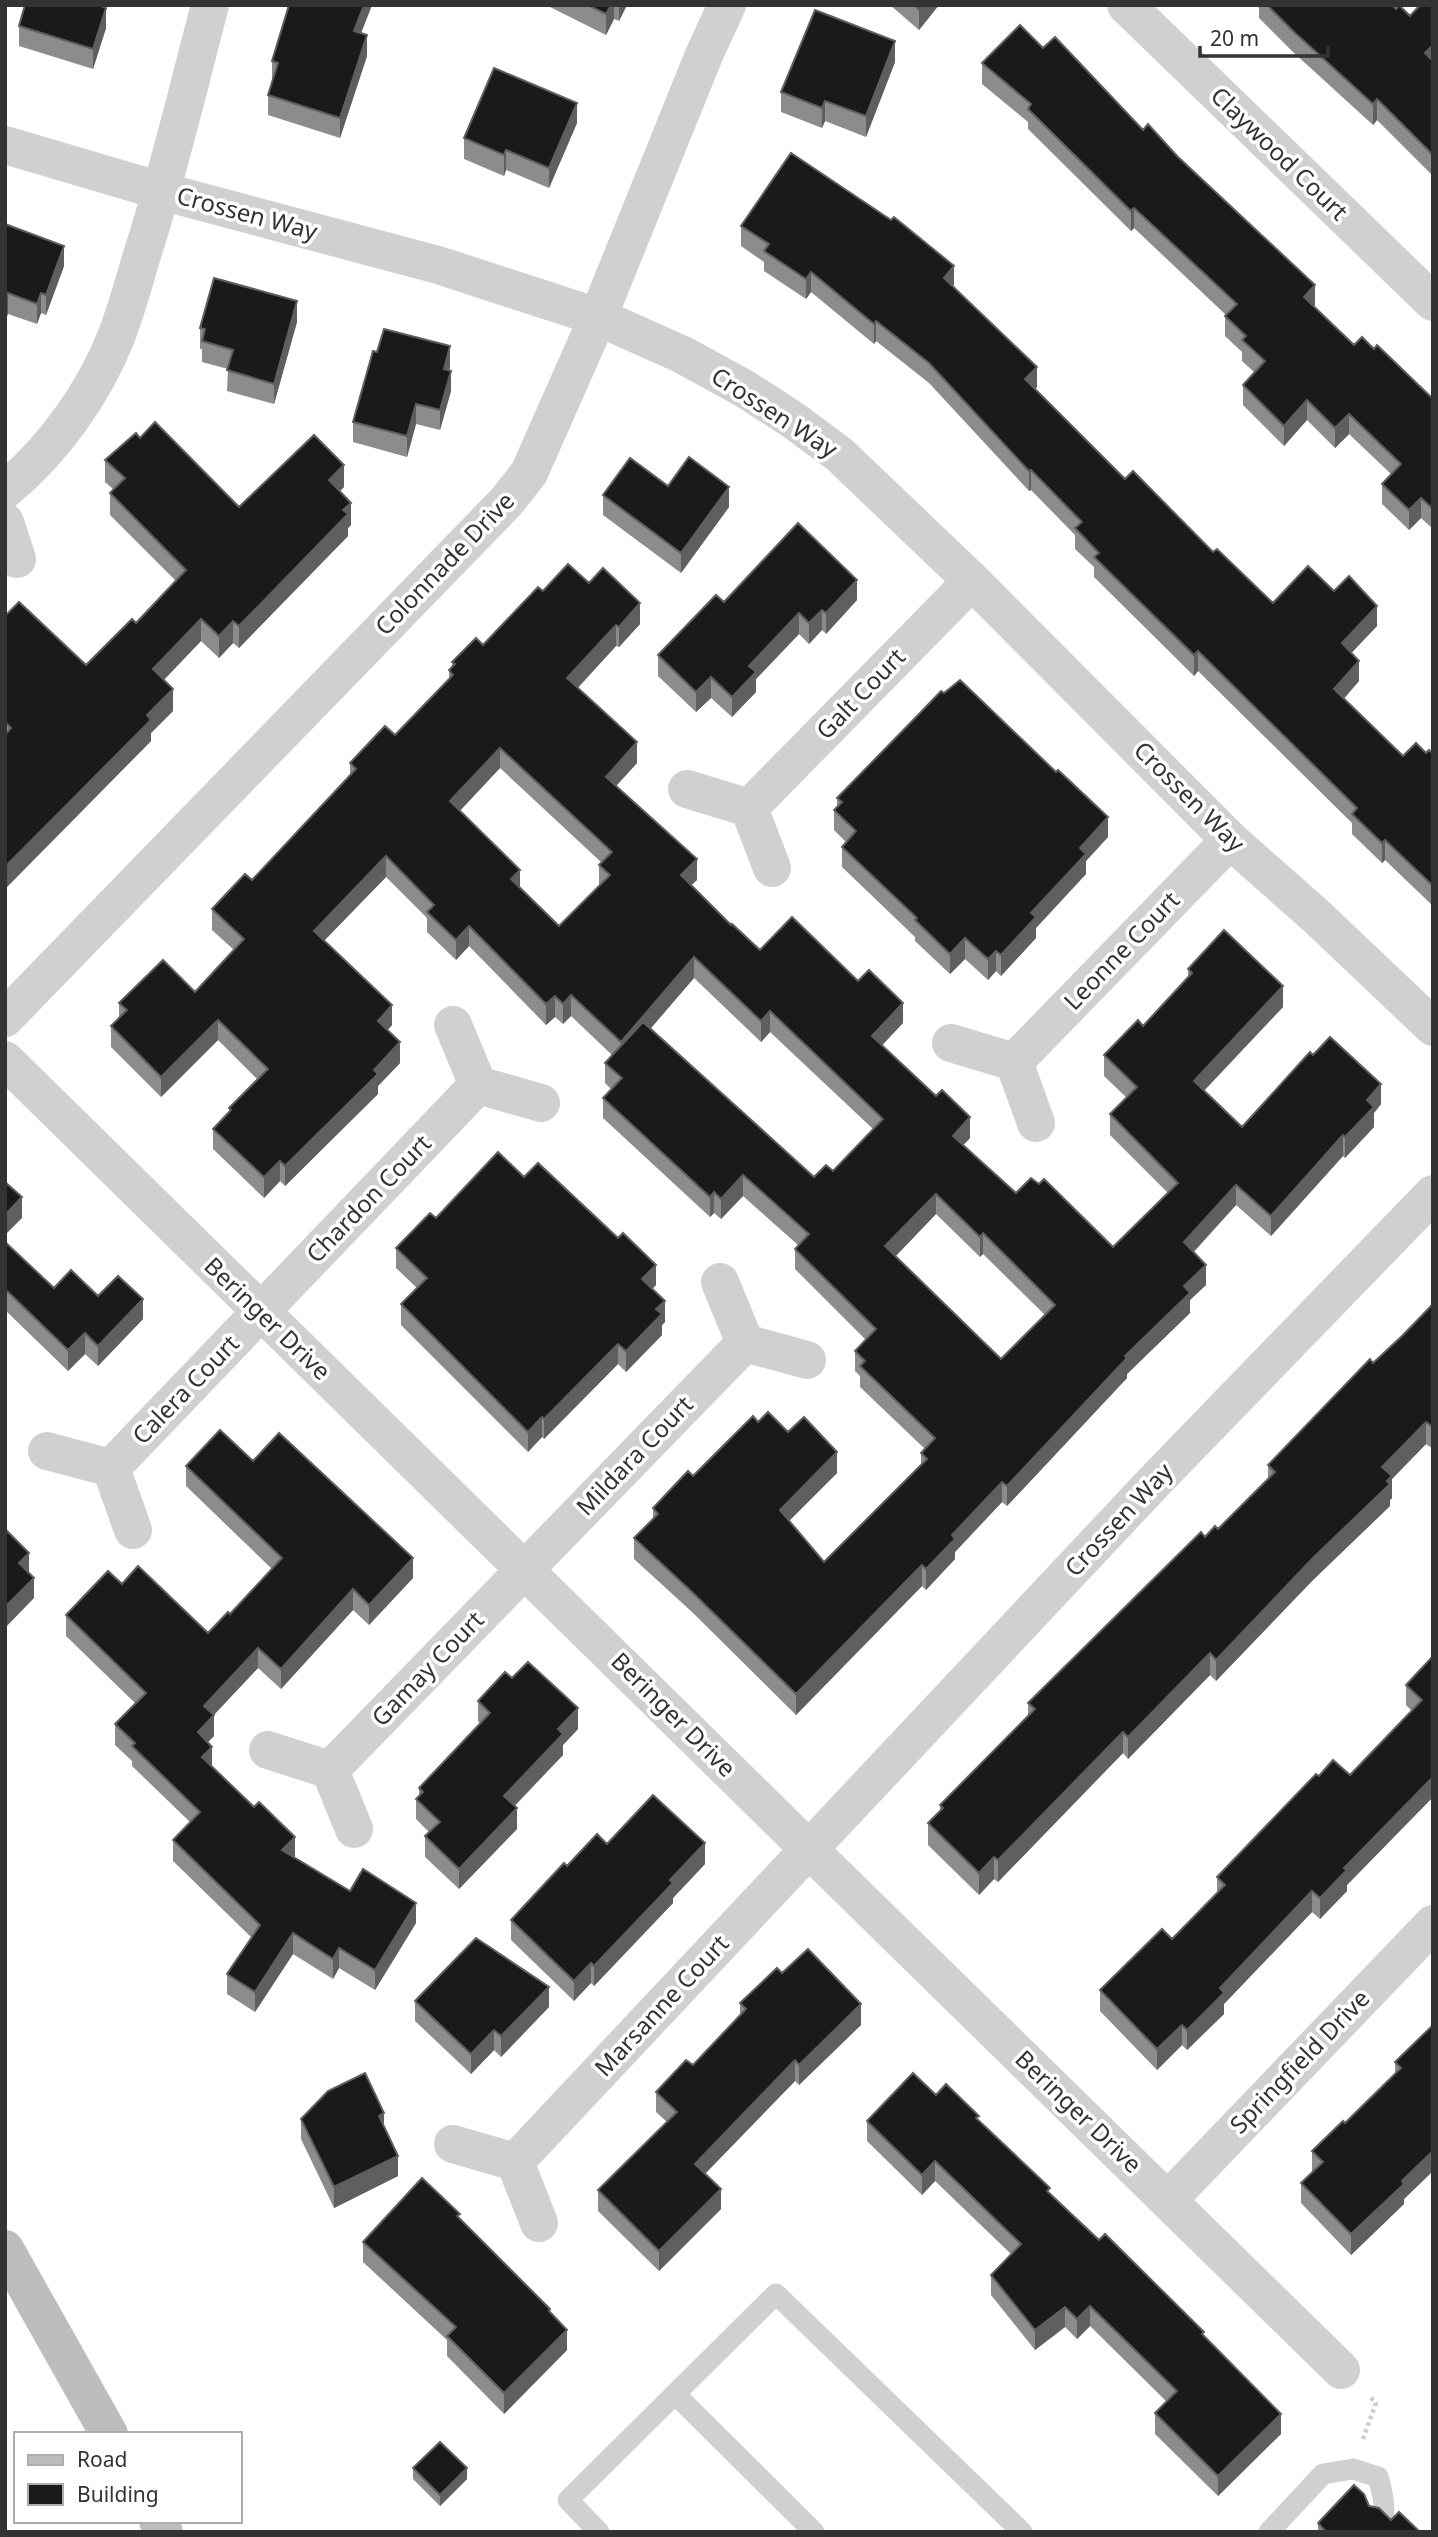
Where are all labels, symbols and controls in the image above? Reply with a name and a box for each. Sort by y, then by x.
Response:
scale bar [1200,14,1328,58]
text: 20 m [1210,24,1259,52]
street label: Claywood Court [1204,79,1356,227]
street label: Crossen Way [173,178,322,247]
street label: Crossen Way [705,359,845,465]
street label: Colonnade Drive [367,484,521,642]
street label: Galt Court [808,640,912,746]
street label: Crossen Way [1127,733,1253,859]
street label: Leonne Court [1056,883,1186,1017]
street label: Chardon Court [298,1126,438,1269]
street label: Beringer Drive [198,1249,338,1387]
street label: Calera Court [124,1327,246,1451]
street label: Mildara Court [568,1388,700,1522]
street label: Crossen Way [1057,1454,1180,1583]
street label: Gamay Court [364,1603,491,1733]
street label: Beringer Drive [604,1644,744,1784]
street label: Marsanne Court [587,1927,735,2083]
street label: Springfield Drive [1222,1982,1376,2140]
street label: Beringer Drive [1009,2042,1149,2180]
legend [14,2432,242,2523]
text: Road [77,2445,127,2473]
text: Building [77,2480,159,2508]

